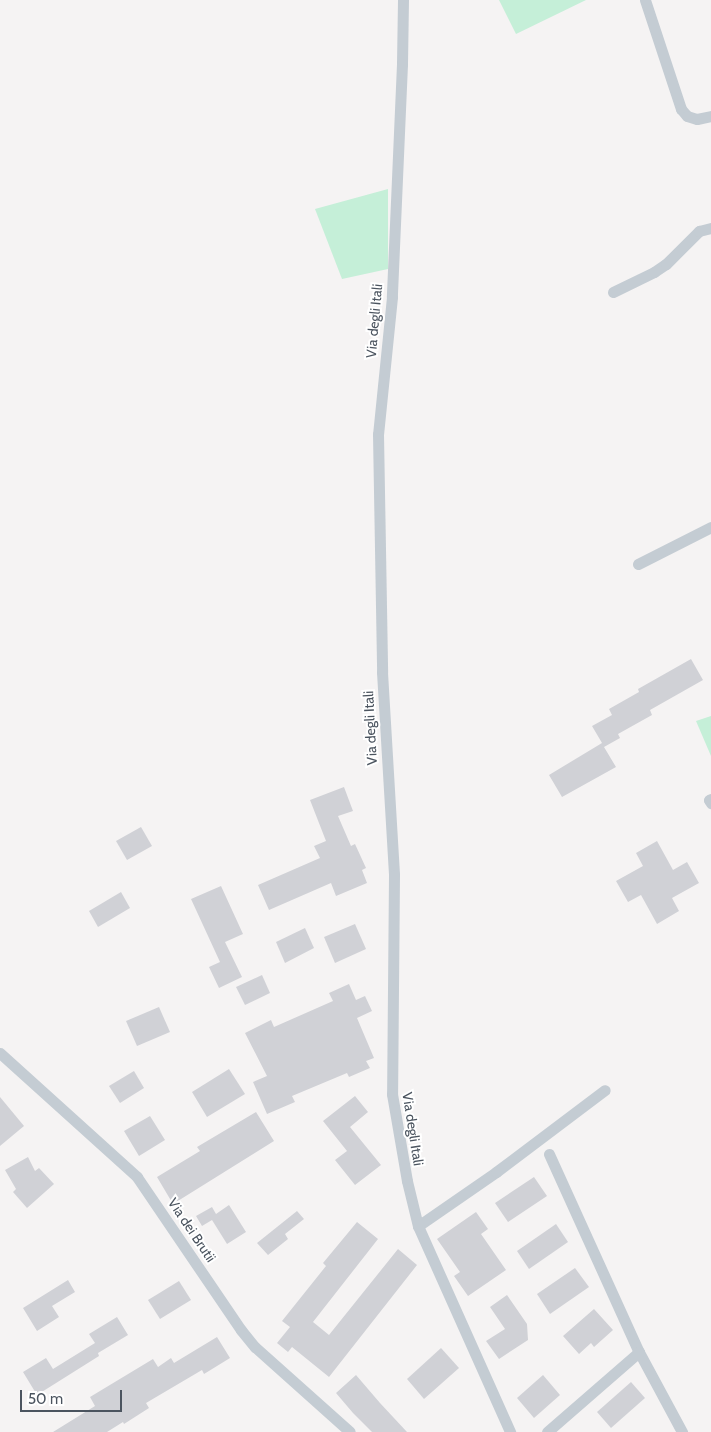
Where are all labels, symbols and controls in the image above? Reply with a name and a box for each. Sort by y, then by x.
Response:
street label: Via degli Itali [362,283,386,359]
street label: Via degli Itali [360,690,380,766]
street label: Via degli Itali [399,1091,427,1167]
street label: Via dei Brutii [164,1195,220,1265]
scale bar [22,1380,125,1412]
text: 50 m [28,1390,63,1408]

